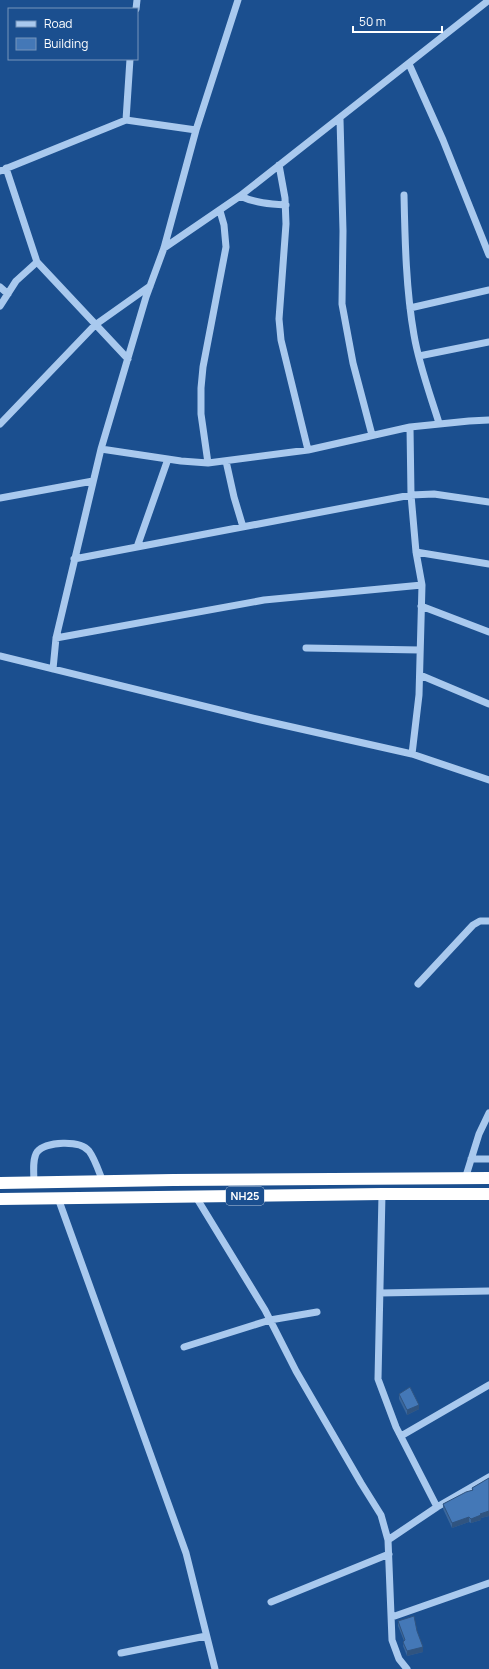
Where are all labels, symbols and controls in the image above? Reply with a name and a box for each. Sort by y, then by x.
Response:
legend [8,8,138,60]
scale bar [353,8,442,34]
text: 50 m [359,13,386,30]
text: Road [44,15,72,32]
text: Building [44,35,88,52]
road number: NH25 [226,1187,264,1205]

